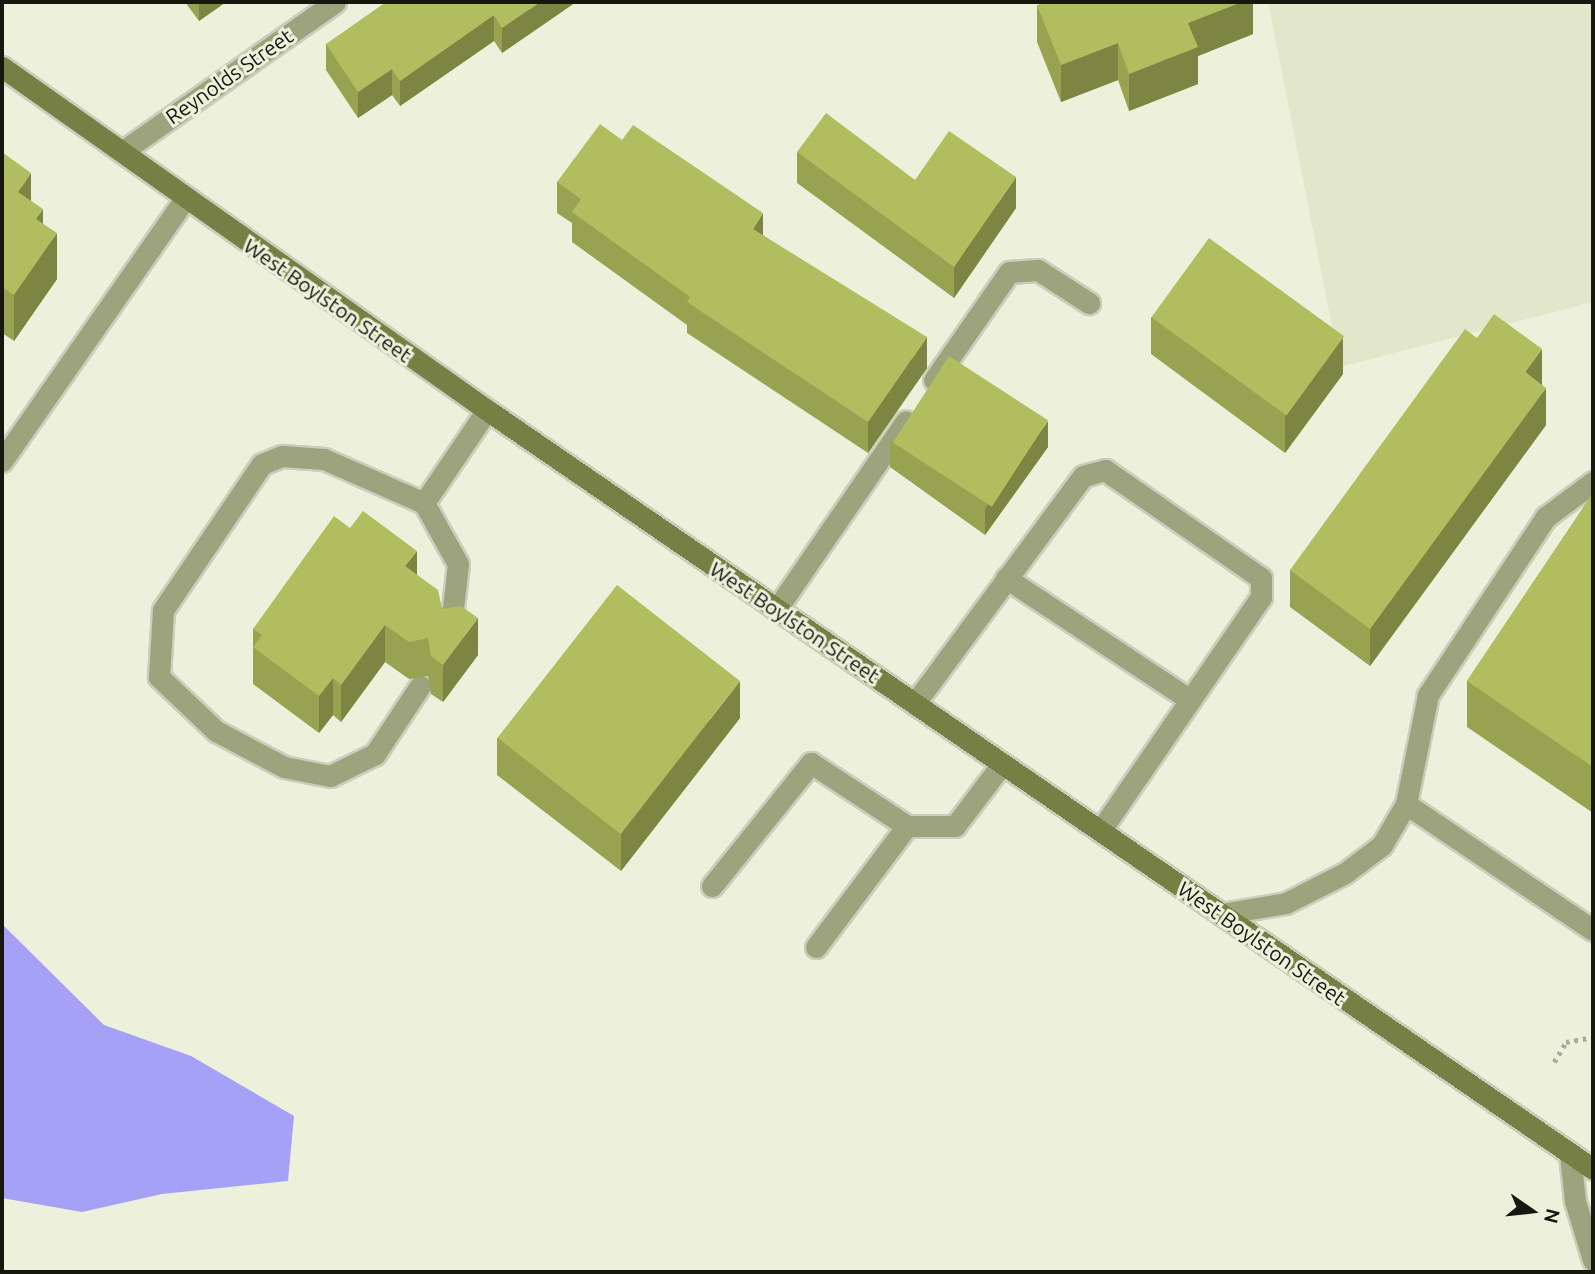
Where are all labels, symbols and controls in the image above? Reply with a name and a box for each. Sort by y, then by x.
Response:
street label: Reynolds Street [161,23,297,129]
street label: West Boylston Street [239,233,417,367]
street label: West Boylston Street [705,556,885,688]
street label: West Boylston Street [1173,876,1351,1010]
north arrow [1497,1176,1567,1246]
text: N [1540,1207,1565,1226]

